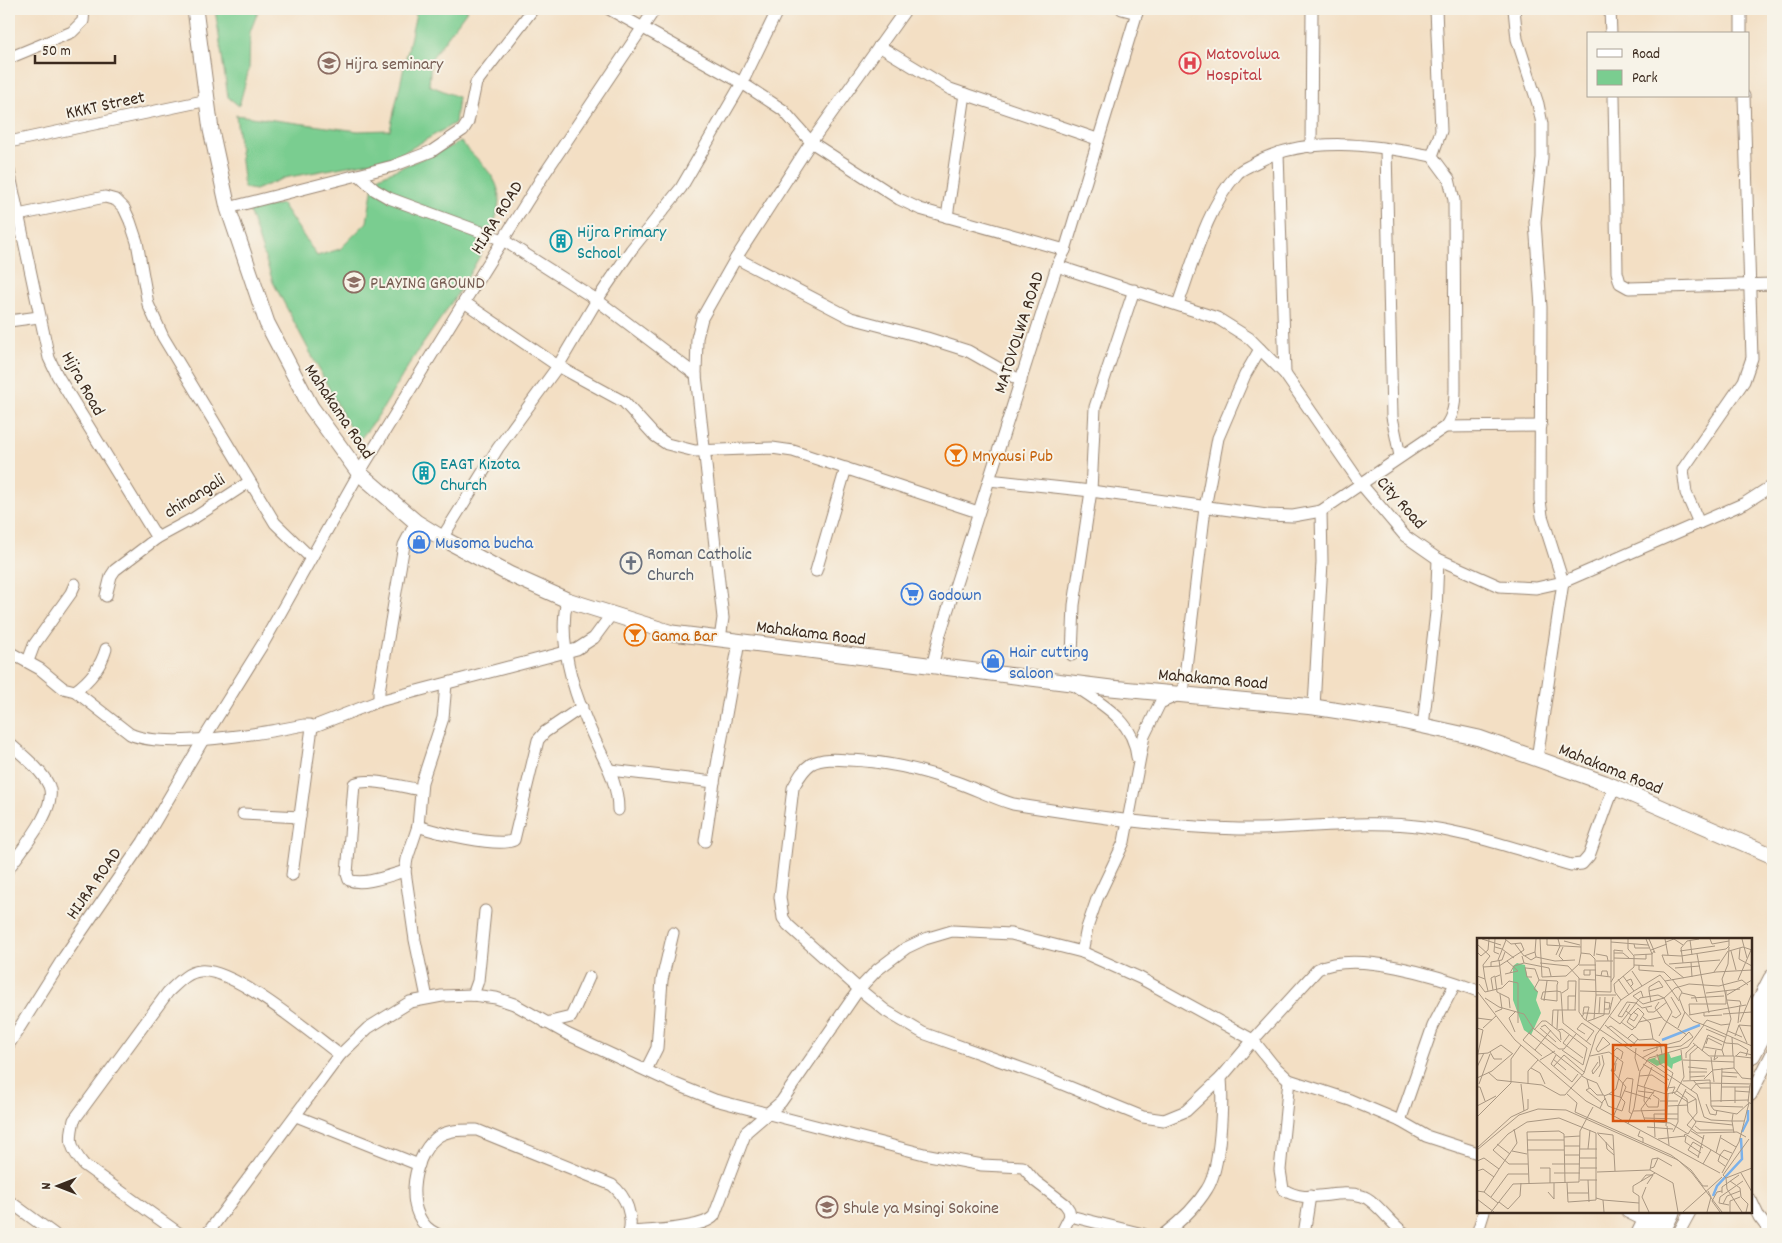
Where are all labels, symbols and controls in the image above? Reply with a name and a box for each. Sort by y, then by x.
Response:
scale bar [35,32,115,64]
legend [1587,32,1750,98]
text: 50 m [42,41,71,63]
place label: Matovolwa Hospital [1206,43,1280,89]
text: Road [1632,44,1660,66]
school or university icon: Hijra seminary [317,51,341,75]
hospital icon: Matovolwa Hospital [1178,51,1202,75]
place label: Hijra seminary [345,53,444,78]
text: Park [1632,68,1658,90]
street label: KKKT Street [64,86,148,127]
street label: HIJRA ROAD [466,177,531,260]
place label: Hijra Primary School [577,221,667,267]
building icon: Hijra Primary School [549,229,573,253]
street label: MATOVOLWA ROAD [989,269,1052,397]
school or university icon: PLAYING GROUND [342,270,366,294]
place label: PLAYING GROUND [370,272,485,297]
street label: Hijra Road [54,347,110,421]
street label: Mahakama Road [297,360,379,465]
bar icon: Mnyausi Pub [944,443,968,467]
place label: Mnyausi Pub [972,445,1053,470]
place label: EAGT Kizota Church [440,453,521,499]
building icon: EAGT Kizota Church [412,461,436,485]
street label: chinangali [160,469,231,526]
street label: City Road [1369,472,1431,536]
shop icon: Musoma bucha [407,530,431,554]
place label: Musoma bucha [435,532,534,557]
place label: Roman Catholic Church [647,543,752,589]
church icon: Roman Catholic Church [619,551,643,575]
supermarket icon: Godown [900,582,924,606]
place label: Godown [928,584,981,609]
street label: Mahakama Road [755,615,867,654]
bar icon: Gama Bar [623,623,647,647]
place label: Gama Bar [651,625,717,650]
place label: Hair cutting saloon [1009,641,1089,687]
shop icon: Hair cutting saloon [981,649,1005,673]
street label: Mahakama Road [1157,663,1269,698]
street label: Mahakama Road [1554,738,1666,803]
street label: HIJRA ROAD [61,844,129,925]
inset map [1477,938,1752,1213]
north arrow [32,1160,82,1210]
text: N [37,1182,57,1189]
school or university icon: Shule ya Msingi Sokoine [815,1195,839,1219]
place label: Shule ya Msingi Sokoine [843,1197,999,1222]

